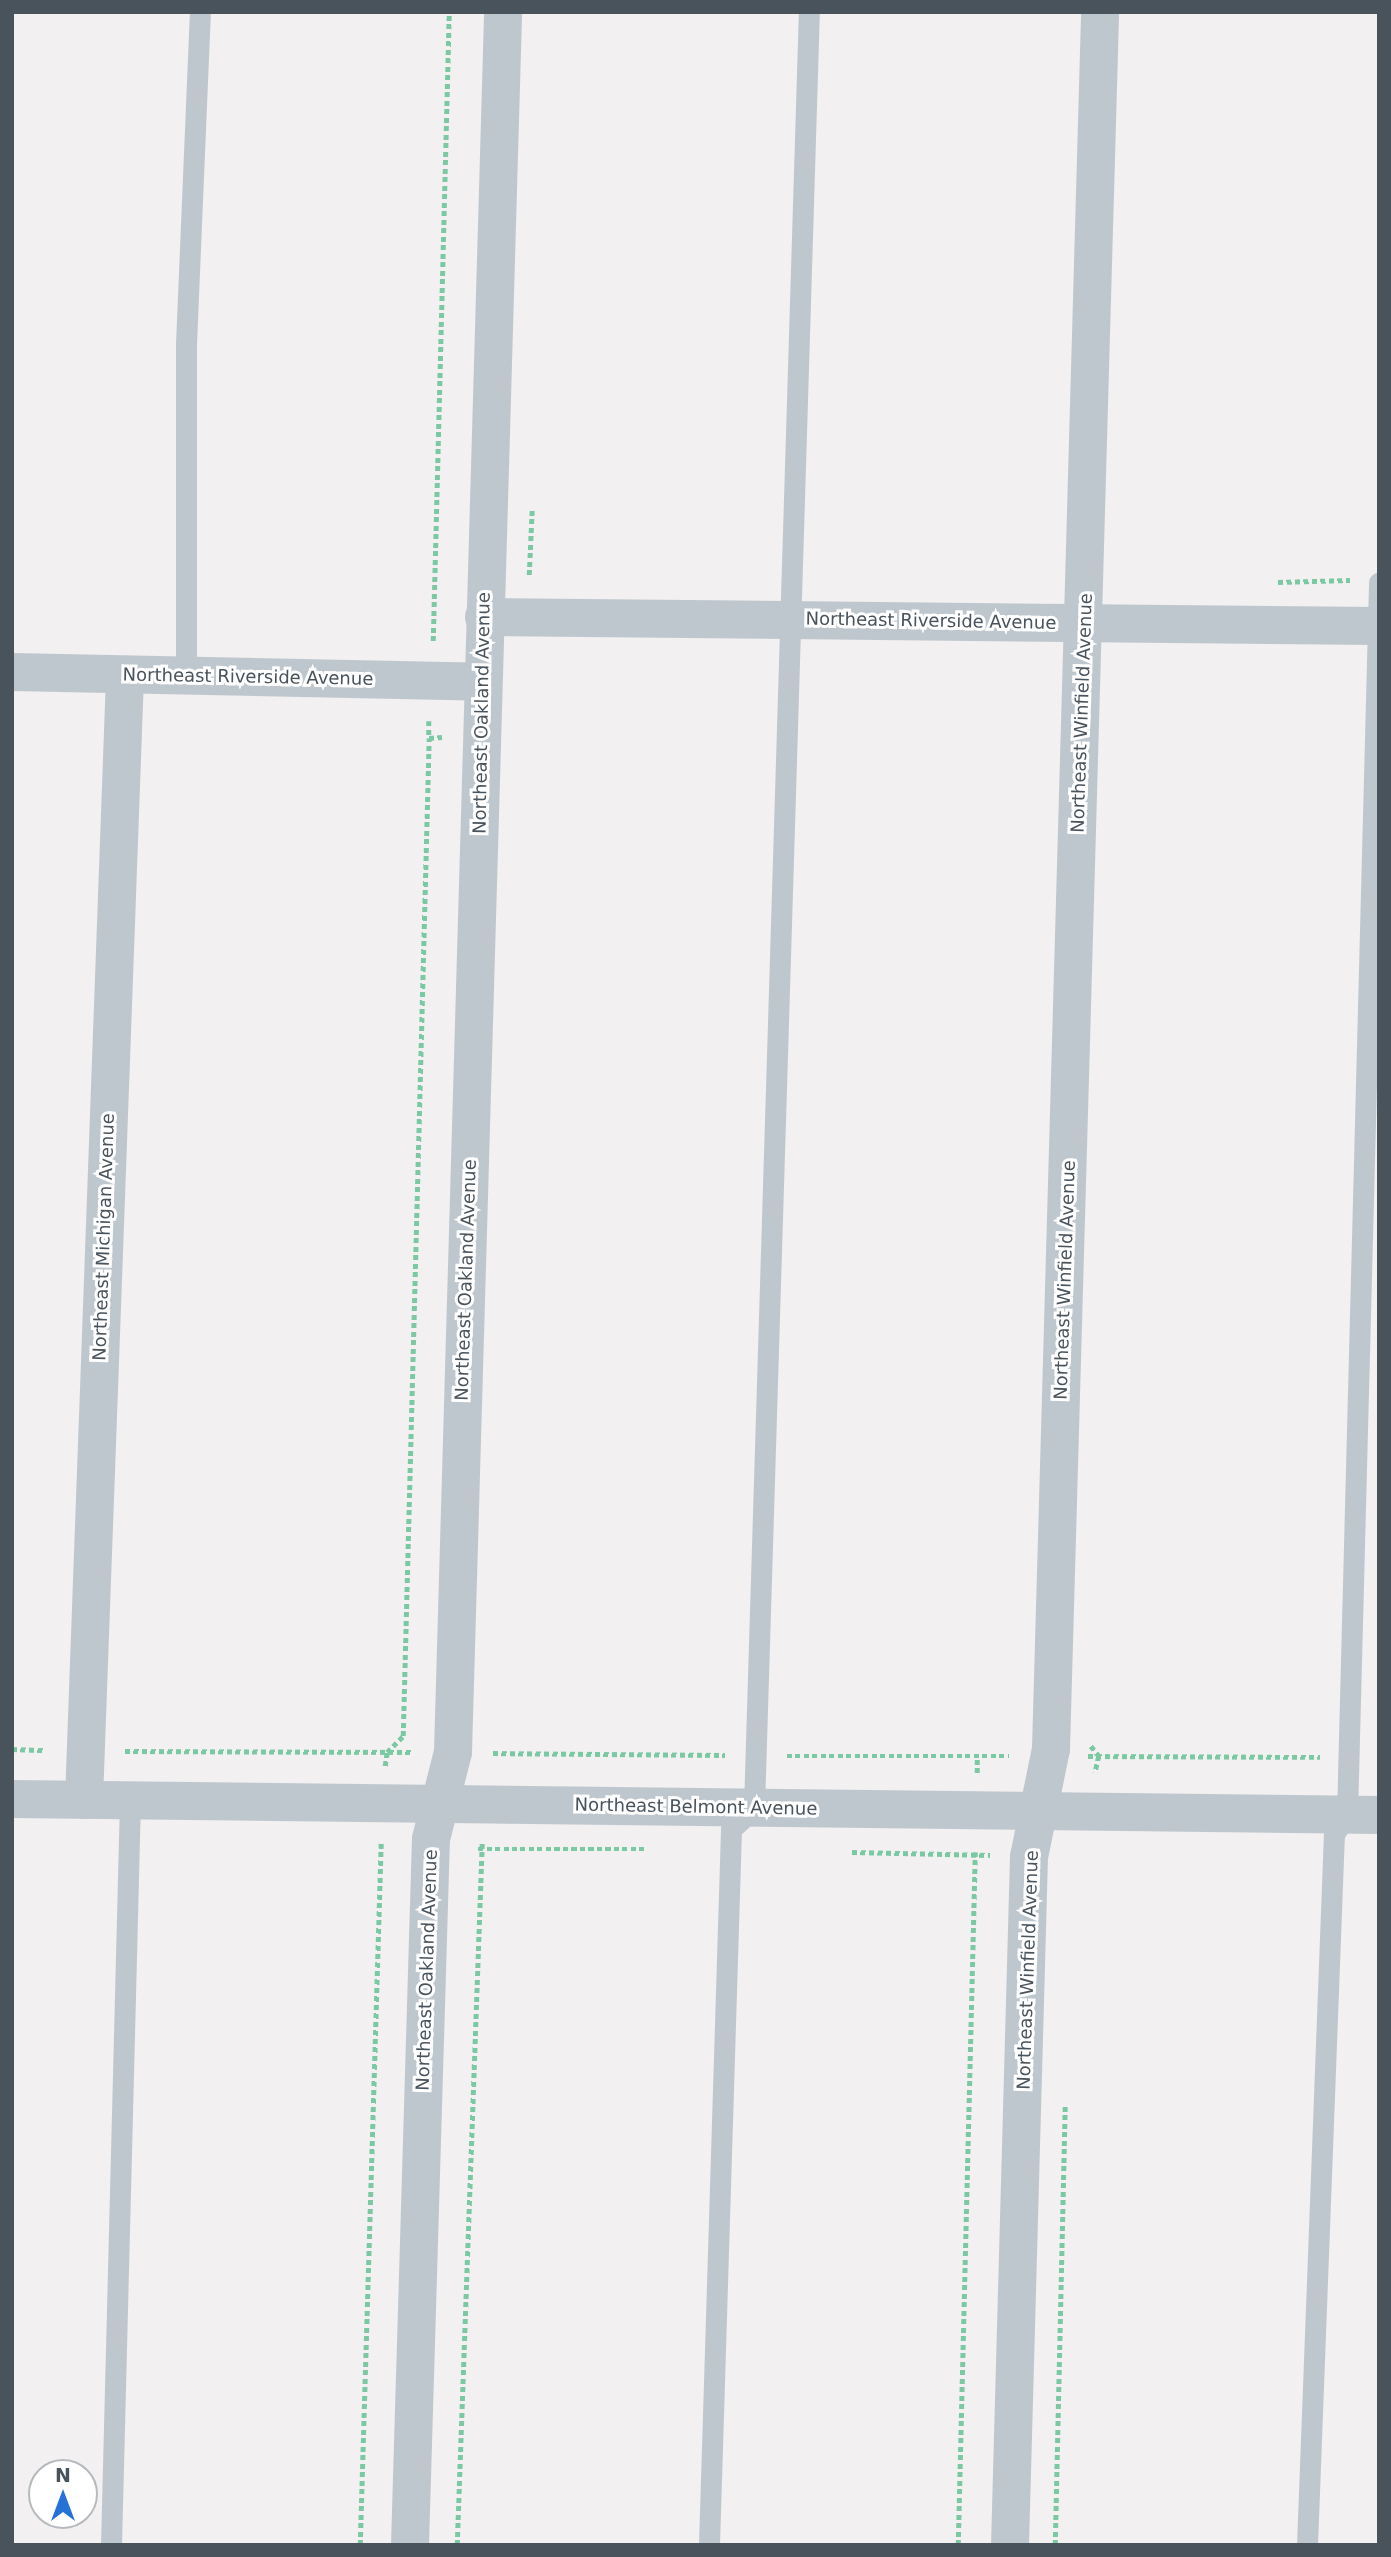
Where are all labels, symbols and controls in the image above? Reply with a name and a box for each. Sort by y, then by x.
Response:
street label: Northeast Oakland Avenue [469,592,495,834]
street label: Northeast Winfield Avenue [1067,593,1097,833]
street label: Northeast Riverside Avenue [805,608,1057,634]
street label: Northeast Riverside Avenue [122,664,374,690]
street label: Northeast Michigan Avenue [89,1113,119,1361]
street label: Northeast Oakland Avenue [451,1159,481,1401]
street label: Northeast Winfield Avenue [1050,1160,1080,1400]
street label: Northeast Belmont Avenue [575,1794,817,1820]
street label: Northeast Oakland Avenue [412,1849,442,2091]
street label: Northeast Winfield Avenue [1013,1850,1043,2090]
north arrow [28,2459,98,2529]
text: N [55,2464,71,2486]

